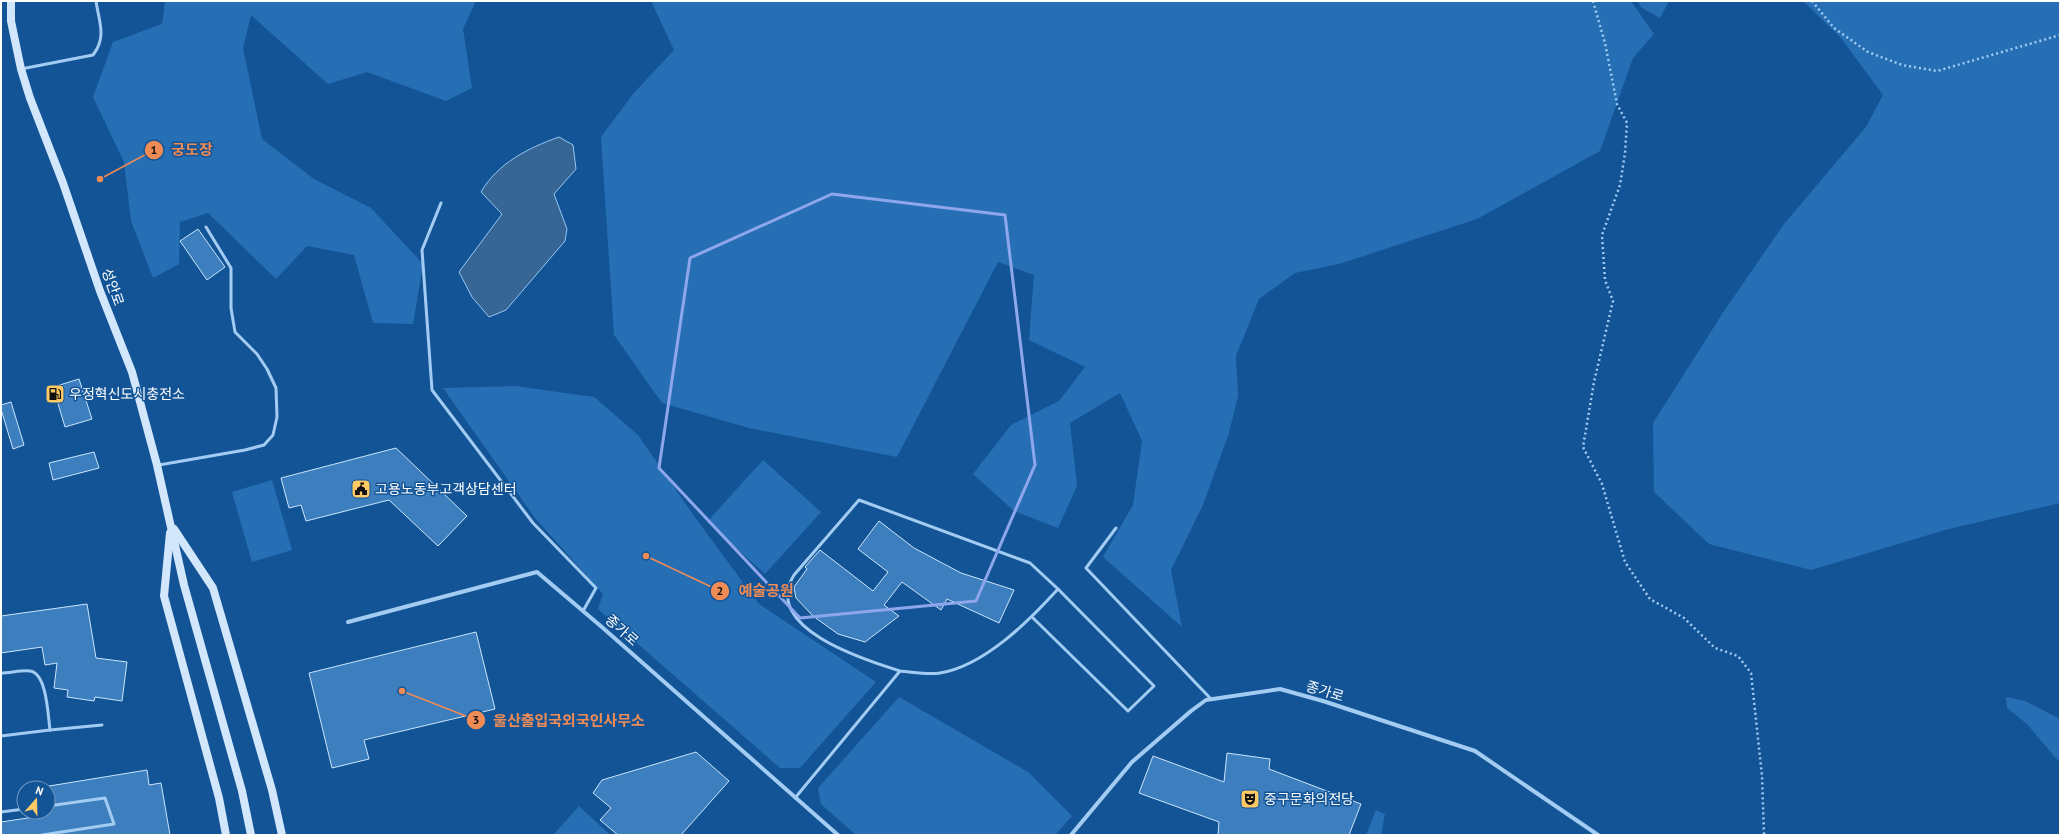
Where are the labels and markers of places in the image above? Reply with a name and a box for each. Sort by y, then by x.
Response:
callout: 궁도장 [144,136,221,163]
fuel station icon: 우정혁신도시충전소 [44,383,66,405]
place label: 우정혁신도시충전소 [69,385,185,403]
public building icon: 고용노동부고객상담센터 [350,478,372,500]
place label: 고용노동부고객상담센터 [375,480,517,498]
callout: 예술공원 [710,577,802,604]
callout: 울산출입국외국인사무소 [466,707,653,734]
theatre icon: 중구문화의전당 [1239,788,1261,810]
place label: 중구문화의전당 [1264,790,1354,808]

